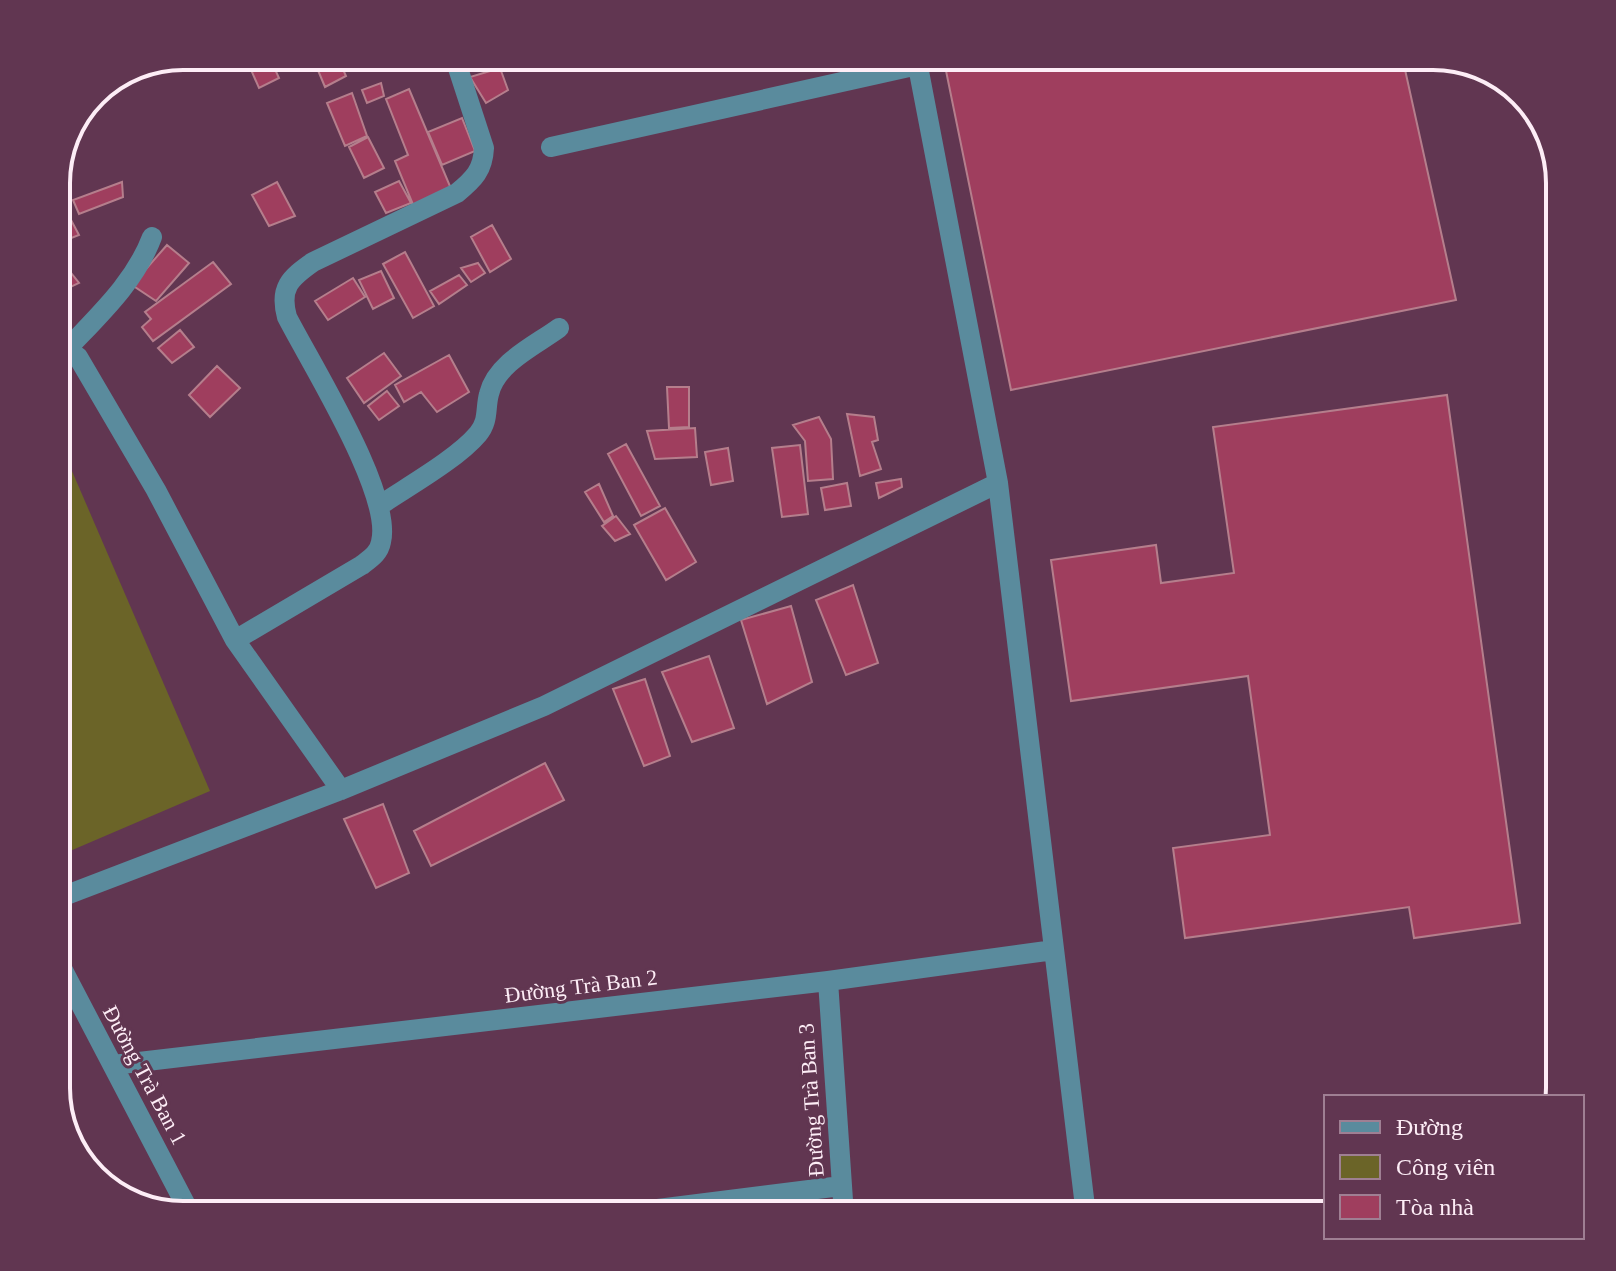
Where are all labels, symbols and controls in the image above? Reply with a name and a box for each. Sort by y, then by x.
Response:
street label: Đường Trà Ban 2 [503,964,659,1008]
street label: Đường Trà Ban 1 [98,1001,192,1149]
street label: Đường Trà Ban 3 [793,1022,829,1178]
legend [1324,1095,1584,1239]
text: Đường [1396,1114,1463,1140]
text: Công viên [1396,1154,1495,1180]
text: Tòa nhà [1396,1194,1474,1220]

